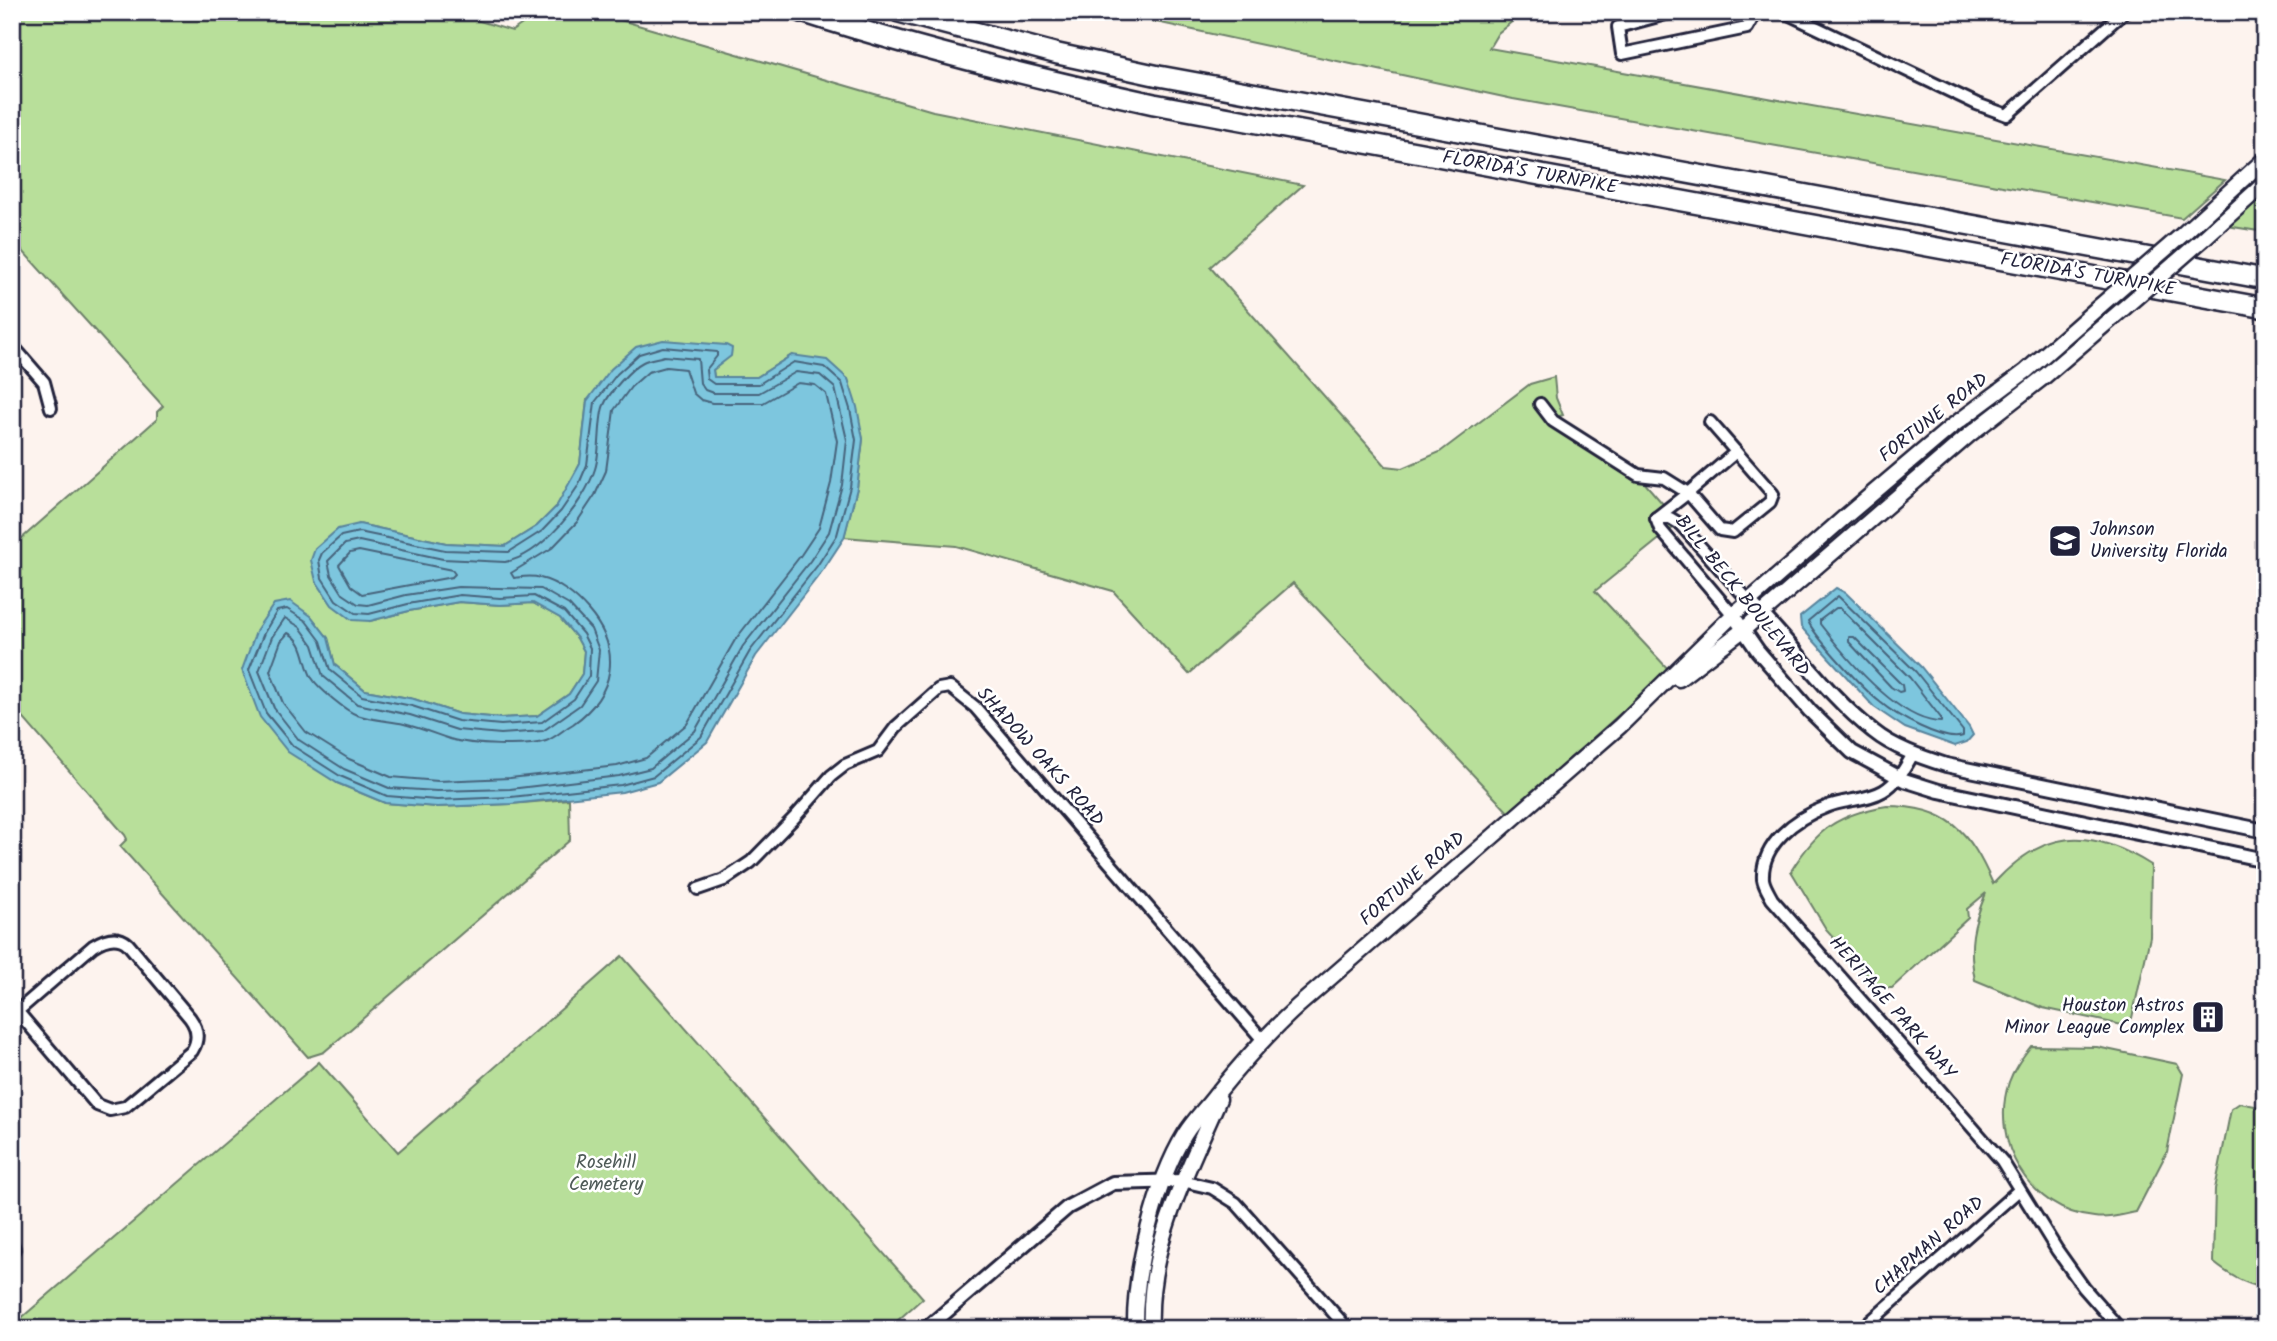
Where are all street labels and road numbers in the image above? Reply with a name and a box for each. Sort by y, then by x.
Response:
street label: FLORIDA'S TURNPIKE [1440,143,1621,203]
street label: FLORIDA'S TURNPIKE [1998,245,2179,305]
street label: FORTUNE ROAD [1873,365,1995,471]
street label: BILL BECK BOULEVARD [1667,508,1817,684]
street label: SHADOW OAKS ROAD [969,680,1111,834]
street label: FORTUNE ROAD [1353,824,1473,934]
street label: HERITAGE PARK WAY [1821,929,1964,1087]
street label: CHAPMAN ROAD [1866,1189,1992,1303]

